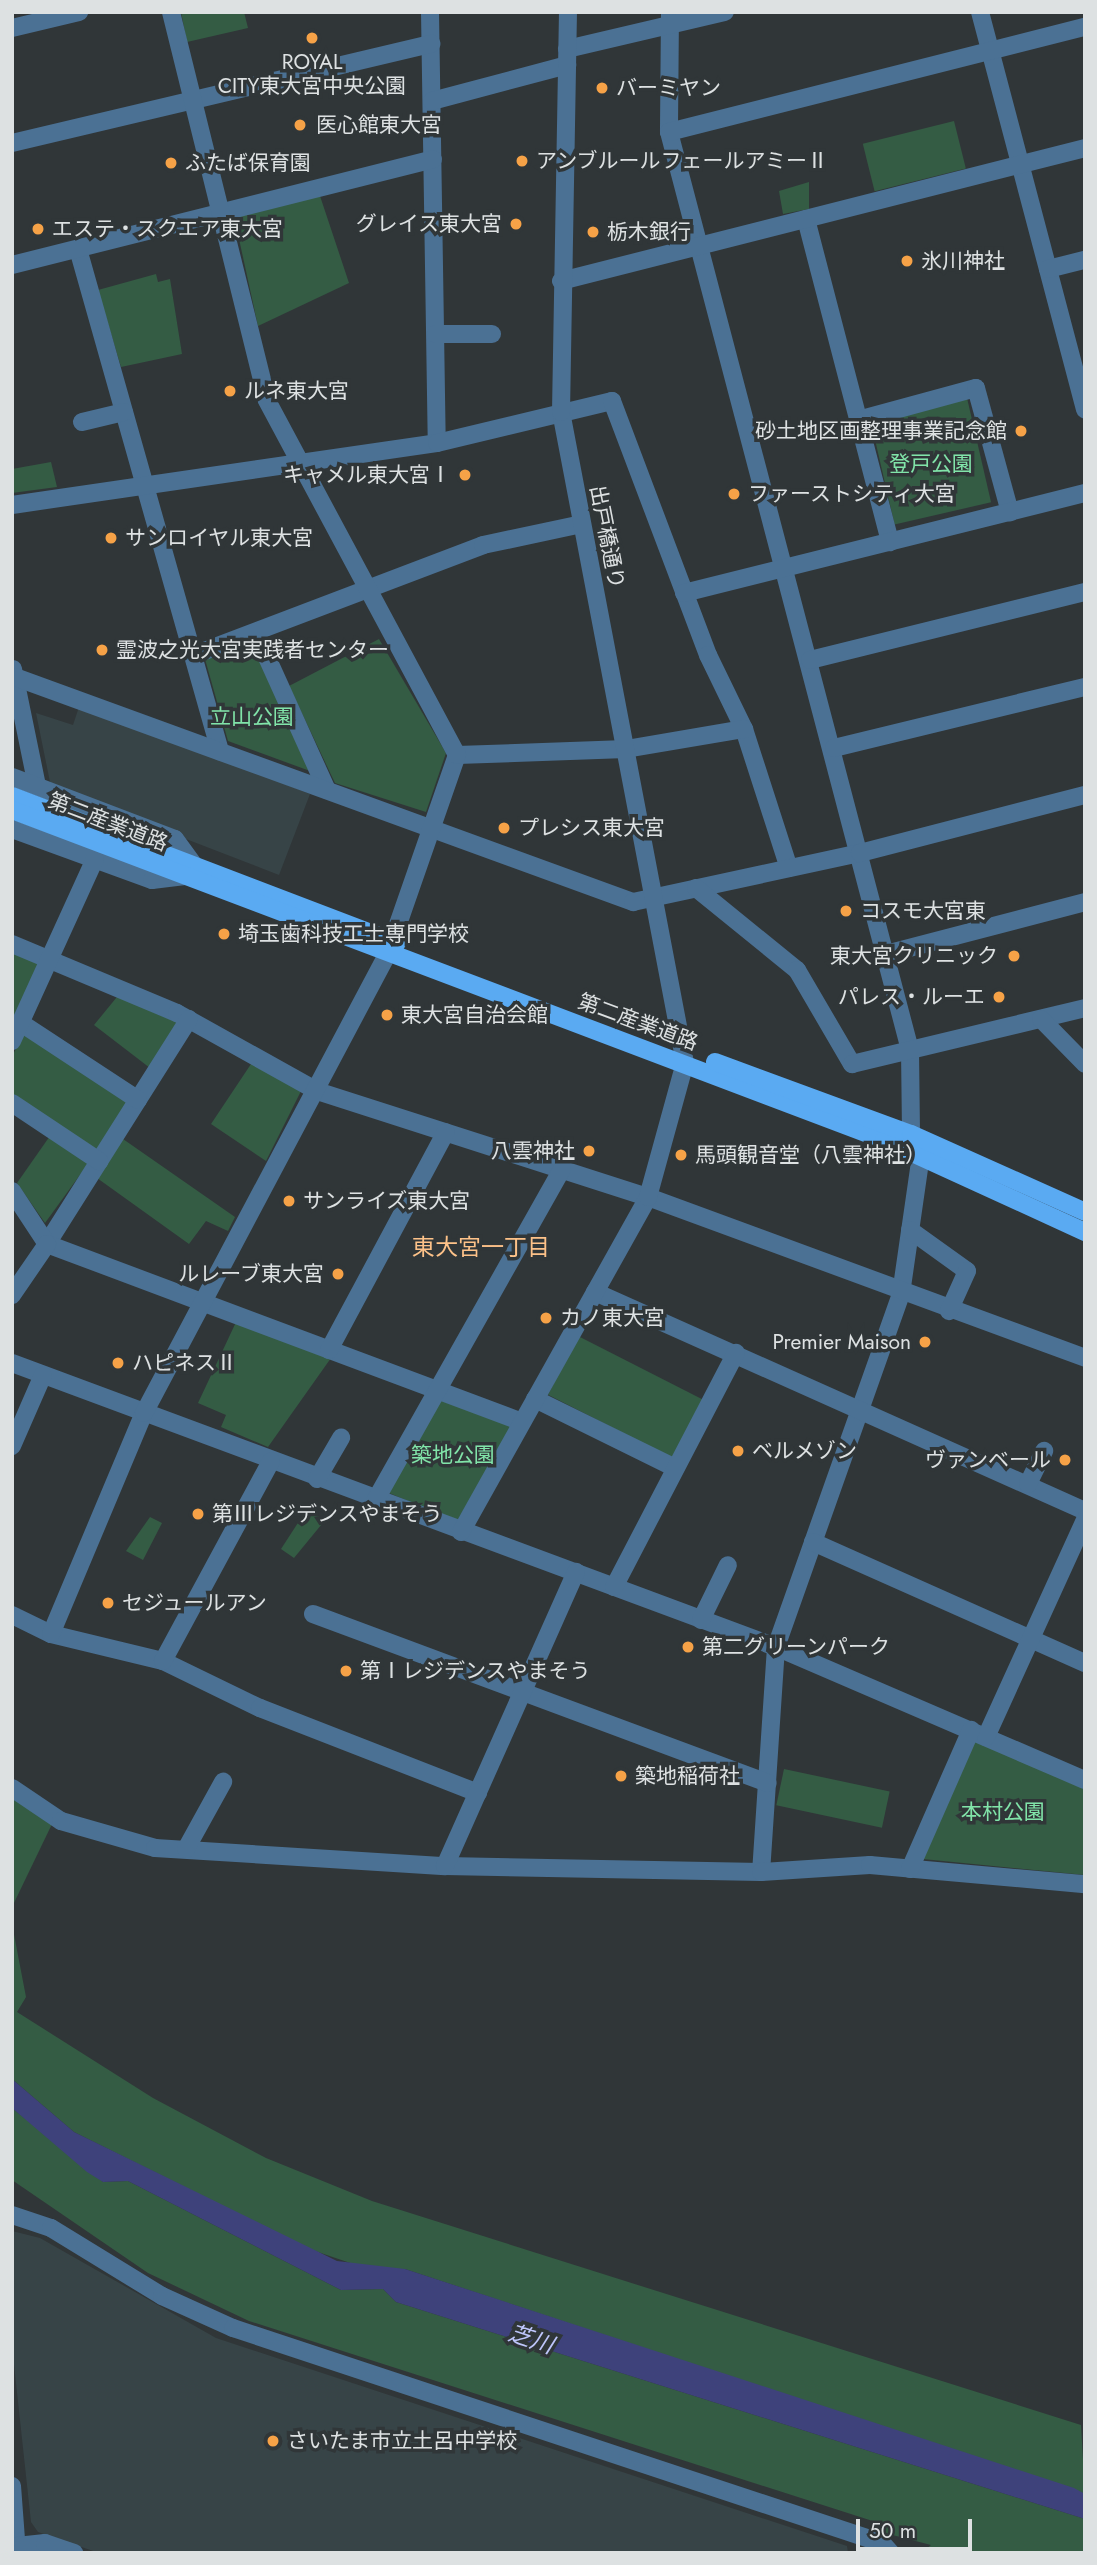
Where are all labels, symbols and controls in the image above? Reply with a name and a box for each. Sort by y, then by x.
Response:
marker: ROYAL CITY東大宮中央公園 [304,30,320,46]
place label: ROYAL CITY東大宮中央公園 [218,49,406,99]
place label: バーミヤン [616,75,721,101]
marker: バーミヤン [594,80,610,96]
place label: 医心館東大宮 [316,112,442,138]
marker: 医心館東大宮 [290,115,310,135]
place label: アンブルールフェールアミーⅡ [536,148,830,174]
place label: ふたば保育園 [185,150,311,176]
marker: アンブルールフェールアミーⅡ [514,153,530,169]
marker: ふたば保育園 [163,155,179,171]
place label: グレイス東大宮 [355,211,502,237]
place label: エステ・スクエア東大宮 [52,216,283,242]
marker: グレイス東大宮 [508,216,524,232]
place label: 栃木銀行 [607,219,691,245]
marker: エステ・スクエア東大宮 [30,221,46,237]
marker: 栃木銀行 [585,224,601,240]
place label: 氷川神社 [921,248,1005,274]
marker: 氷川神社 [899,253,915,269]
place label: ルネ東大宮 [244,378,349,404]
marker: ルネ東大宮 [222,383,238,399]
place label: 砂土地区画整理事業記念館 [755,418,1007,444]
marker: 砂土地区画整理事業記念館 [1013,423,1029,439]
park label: 登戸公園 [889,451,973,477]
place label: キャメル東大宮Ⅰ [283,462,451,488]
marker: キャメル東大宮Ⅰ [457,467,473,483]
place label: ファーストシティ大宮 [748,481,958,507]
street label: 出戸橋通り [585,483,629,591]
marker: ファーストシティ大宮 [726,486,742,502]
place label: サンロイヤル東大宮 [125,525,314,551]
marker: サンロイヤル東大宮 [103,530,119,546]
place label: 霊波之光大宮実践者センター [116,637,389,663]
marker: 霊波之光大宮実践者センター [94,642,110,658]
park label: 立山公園 [210,704,294,730]
street label: 第二産業道路 [45,788,171,856]
place label: プレシス東大宮 [518,815,665,841]
marker: プレシス東大宮 [496,820,512,836]
place label: コスモ大宮東 [860,898,986,924]
marker: コスモ大宮東 [838,903,854,919]
place label: 埼玉歯科技工士専門学校 [238,921,469,947]
marker: 埼玉歯科技工士専門学校 [216,926,232,942]
place label: 東大宮クリニック [830,943,998,969]
marker: 東大宮クリニック [1004,946,1024,966]
place label: パレス・ルーエ [838,984,985,1010]
street label: 第二産業道路 [574,989,702,1055]
marker: パレス・ルーエ [991,989,1007,1005]
place label: 東大宮自治会館 [401,1002,548,1028]
marker: 東大宮自治会館 [379,1007,395,1023]
place label: 八雲神社 [491,1138,575,1164]
place label: 馬頭観音堂（八雲神社） [695,1142,926,1168]
marker: 八雲神社 [581,1143,597,1159]
marker: 馬頭観音堂（八雲神社） [673,1147,689,1163]
place label: サンライズ東大宮 [303,1188,471,1214]
marker: サンライズ東大宮 [281,1193,297,1209]
district label: 東大宮一丁目 [412,1233,550,1261]
place label: ルレーブ東大宮 [177,1261,324,1287]
marker: ルレーブ東大宮 [330,1266,346,1282]
place label: カノ東大宮 [560,1305,665,1331]
marker: カノ東大宮 [538,1310,554,1326]
place label: Premier Maison [773,1329,911,1355]
marker: Premier Maison [917,1334,933,1350]
place label: ハピネスⅡ [132,1350,237,1376]
marker: ハピネスⅡ [110,1355,126,1371]
place label: ベルメゾン [752,1438,857,1464]
park label: 築地公園 [411,1442,495,1468]
marker: ベルメゾン [730,1443,746,1459]
place label: ヴァンベール [925,1447,1051,1473]
marker: ヴァンベール [1057,1452,1073,1468]
place label: 第Ⅲレジデンスやまそう [212,1501,443,1527]
marker: 第Ⅲレジデンスやまそう [190,1506,206,1522]
place label: セジュールアン [122,1590,269,1616]
marker: セジュールアン [100,1595,116,1611]
place label: 第二グリーンパーク [702,1634,891,1660]
marker: 第二グリーンパーク [680,1639,696,1655]
place label: 第Ⅰレジデンスやまそう [360,1658,591,1684]
marker: 第Ⅰレジデンスやまそう [338,1663,354,1679]
place label: 築地稲荷社 [635,1763,740,1789]
marker: 築地稲荷社 [613,1768,629,1784]
park label: 本村公園 [961,1799,1045,1825]
water label: 芝川 [505,2319,557,2359]
place label: さいたま市立土呂中学校 [287,2428,518,2454]
marker: さいたま市立土呂中学校 [265,2433,281,2449]
scale bar [859,2506,974,2550]
text: 50 m [869,2516,916,2546]

